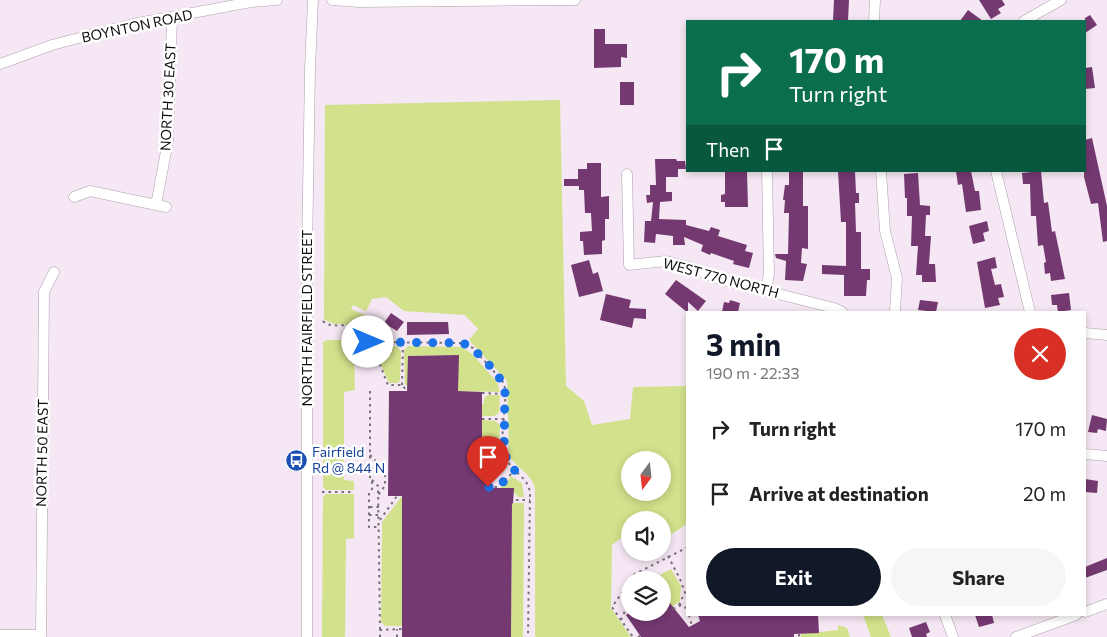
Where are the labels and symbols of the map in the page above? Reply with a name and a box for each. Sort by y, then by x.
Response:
street label: BOYNTON ROAD [80,5,194,46]
street label: NORTH 30 EAST [156,43,179,151]
street label: NORTH FAIRFIELD STREET [298,230,315,406]
street label: WEST 770 NORTH [661,254,781,301]
position arrow [341,315,393,367]
street label: NORTH 50 EAST [32,399,51,507]
pin [467,436,509,487]
place label: Fairfield Rd @ 844 N [312,443,385,476]
bus stop icon: Fairfield Rd @ 844 N [284,448,308,472]
north arrow [621,451,671,501]

